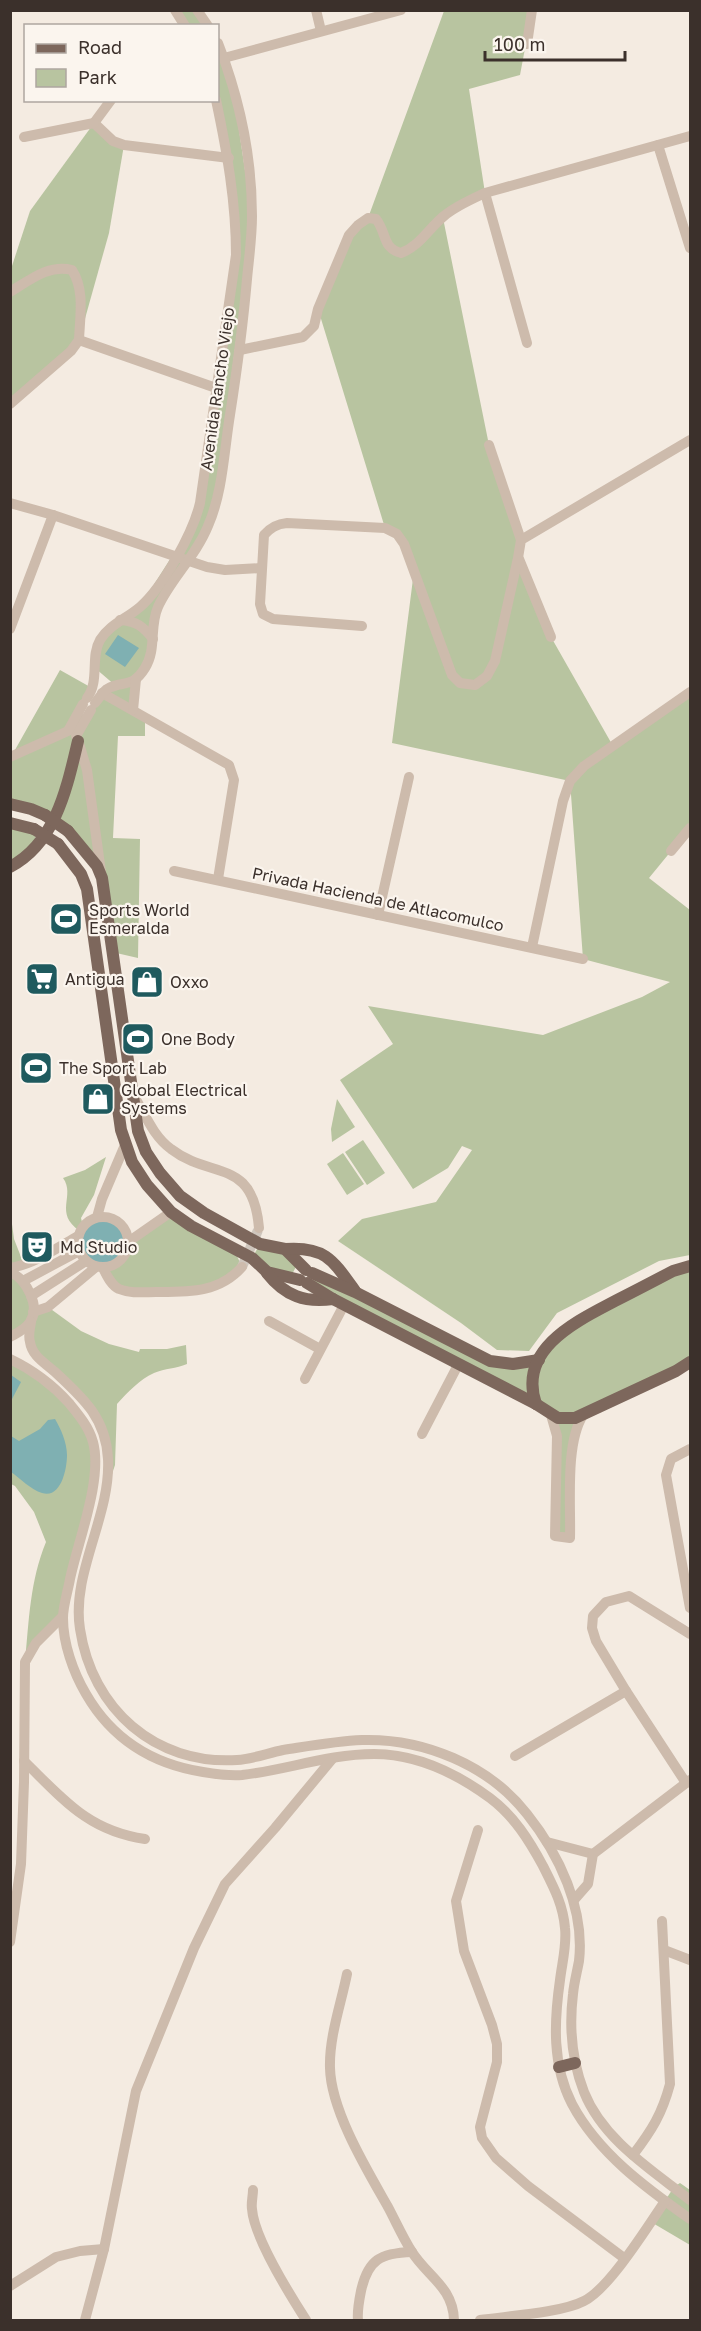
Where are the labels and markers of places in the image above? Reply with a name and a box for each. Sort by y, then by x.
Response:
place label: Sports World Esmeralda [89,900,189,938]
sports icon: Sports World Esmeralda [48,901,84,937]
supermarket icon: Antigua [24,961,60,997]
shop icon: Oxxo [129,964,165,1000]
place label: Antigua [65,969,125,989]
place label: Oxxo [170,972,209,992]
sports icon: One Body [120,1021,156,1057]
place label: One Body [161,1029,235,1049]
sports icon: The Sport Lab [18,1050,54,1086]
place label: The Sport Lab [59,1058,167,1078]
place label: Global Electrical Systems [121,1080,247,1118]
shop icon: Global Electrical Systems [80,1081,116,1117]
theatre icon: Md Studio [19,1229,55,1265]
place label: Md Studio [60,1237,137,1257]

